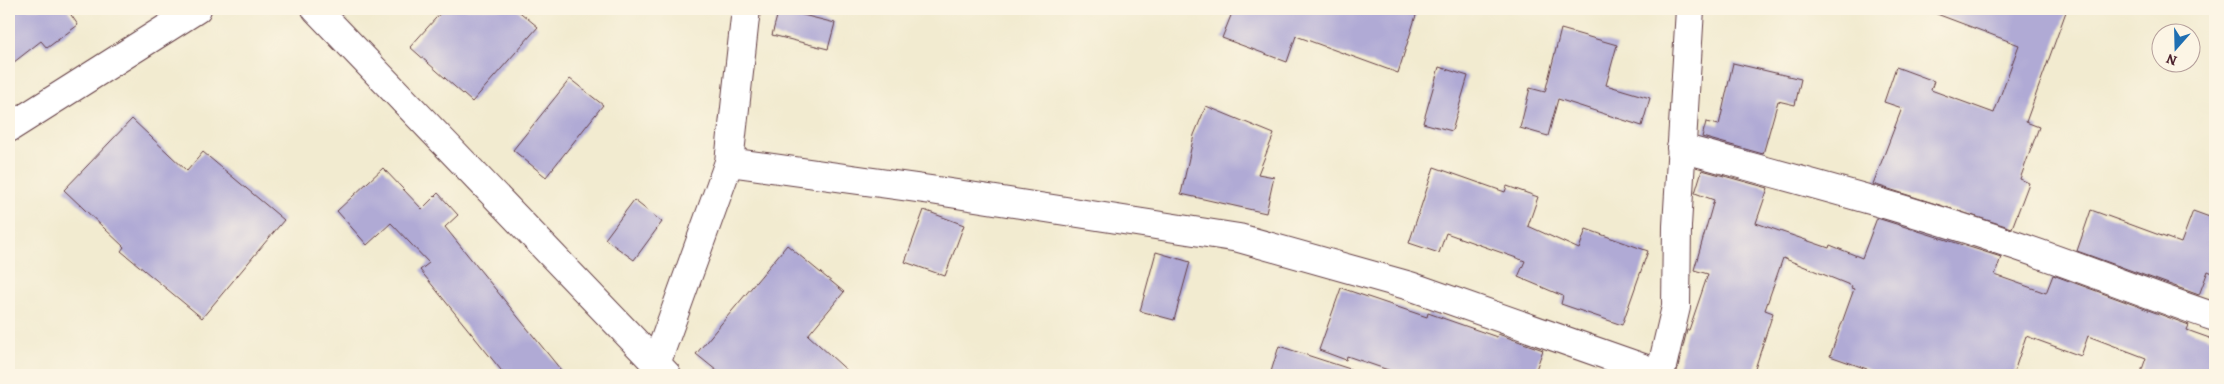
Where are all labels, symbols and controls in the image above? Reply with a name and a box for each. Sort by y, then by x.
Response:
north arrow [2152,22,2202,72]
text: N [2164,49,2180,70]

